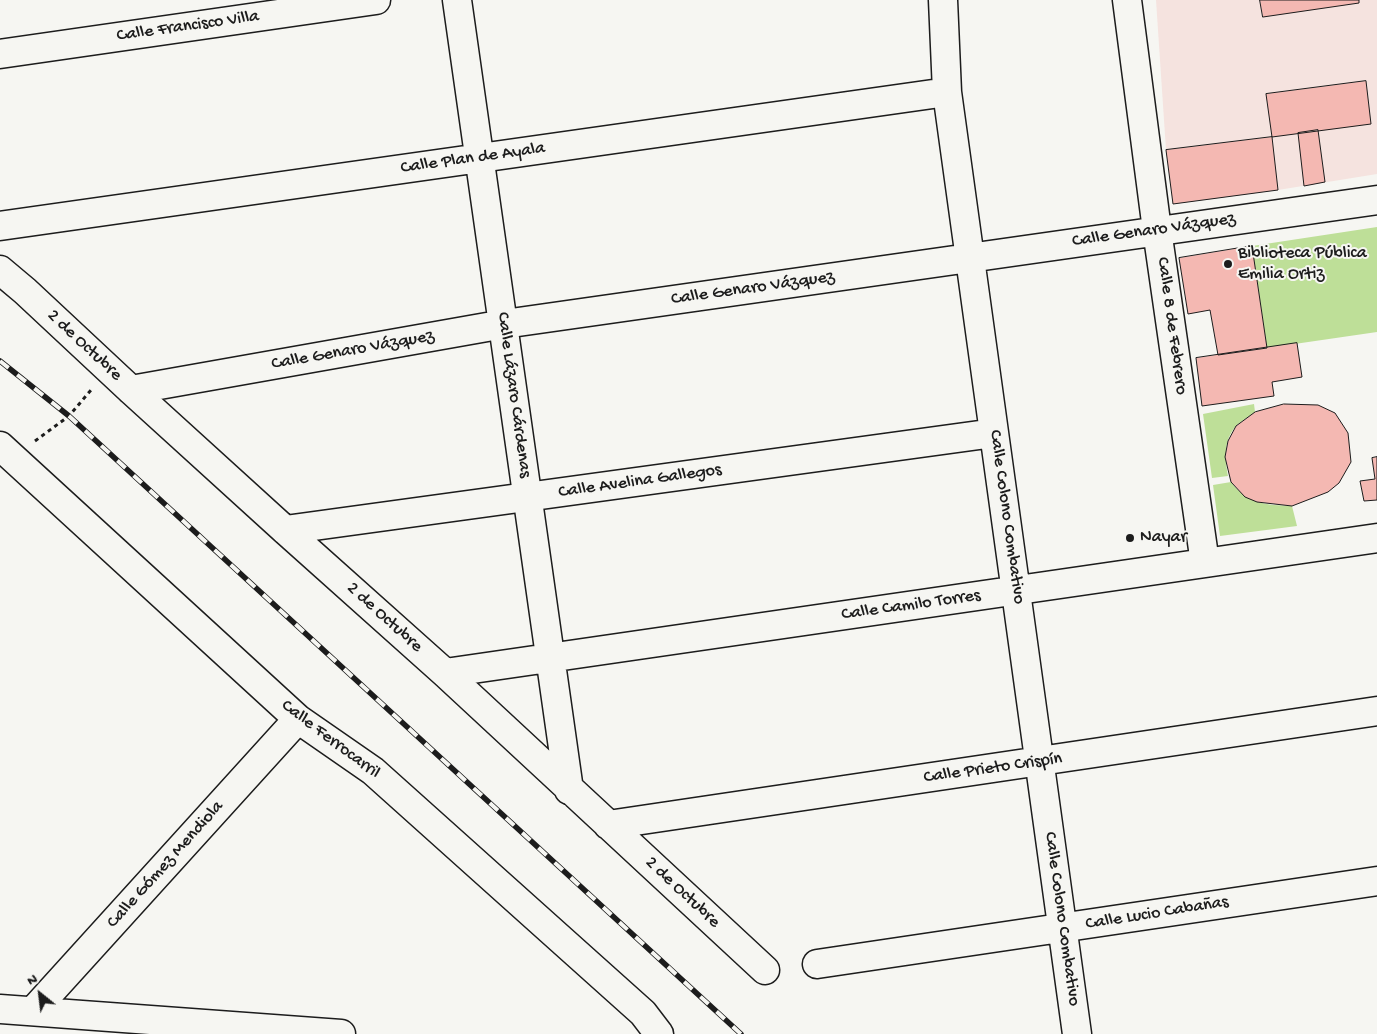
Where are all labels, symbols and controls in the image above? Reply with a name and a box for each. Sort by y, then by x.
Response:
street label: Calle Francisco Villa [115,6,261,48]
street label: Calle Plan de Ayala [399,138,547,180]
street label: Calle Genaro Vázquez [1071,209,1237,253]
place label: Biblioteca Pública Emilia Ortiz [1238,243,1367,286]
street label: Calle 8 de Febrero [1151,256,1191,396]
marker: Biblioteca Pública Emilia Ortiz [1222,258,1234,270]
street label: Calle Genaro Vázquez [670,267,836,311]
street label: 2 de Octubre [42,306,126,386]
street label: Calle Lázaro Cárdenas [491,311,535,479]
street label: Calle Genaro Vázquez [270,326,436,376]
street label: Calle Colono Combativo [983,429,1029,605]
street label: Calle Avelina Gallegos [557,460,723,504]
place label: Nayar [1140,527,1187,549]
marker: Nayar [1124,532,1136,544]
street label: 2 de Octubre [341,578,427,658]
street label: Calle Camilo Torres [840,586,982,626]
street label: Calle Ferrocarril [276,696,384,784]
street label: Calle Prieto Crispín [922,749,1064,789]
street label: Calle Gómez Mendiola [103,797,229,933]
street label: Calle Colono Combativo [1038,831,1084,1007]
street label: 2 de Octubre [640,853,724,933]
street label: Calle Lucio Cabañas [1084,892,1230,936]
north arrow [15,969,65,1019]
text: N [24,971,41,990]

